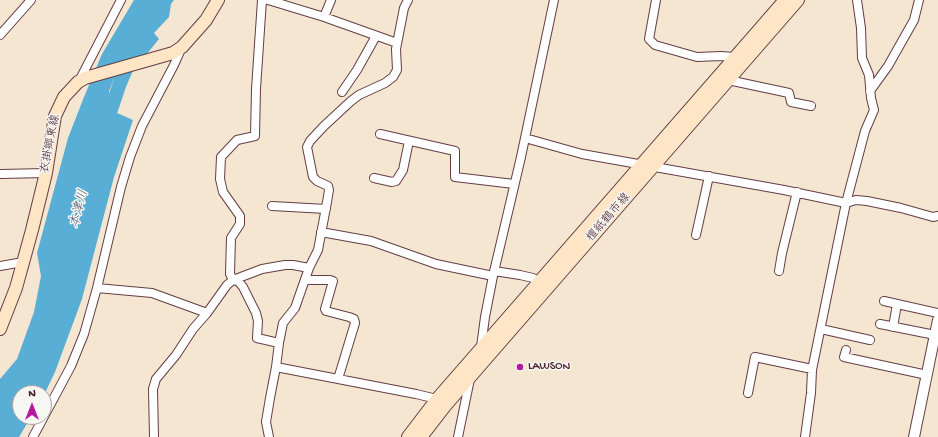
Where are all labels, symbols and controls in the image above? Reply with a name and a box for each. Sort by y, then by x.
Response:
street label: 衣掛郷東線 [38,113,64,175]
water label: 本津川 [67,188,93,230]
street label: 檀紙鶴市線 [584,191,634,245]
place label: LAWSON [528,360,570,374]
marker: LAWSON [515,362,525,372]
north arrow [12,385,52,425]
text: N [28,388,36,400]

